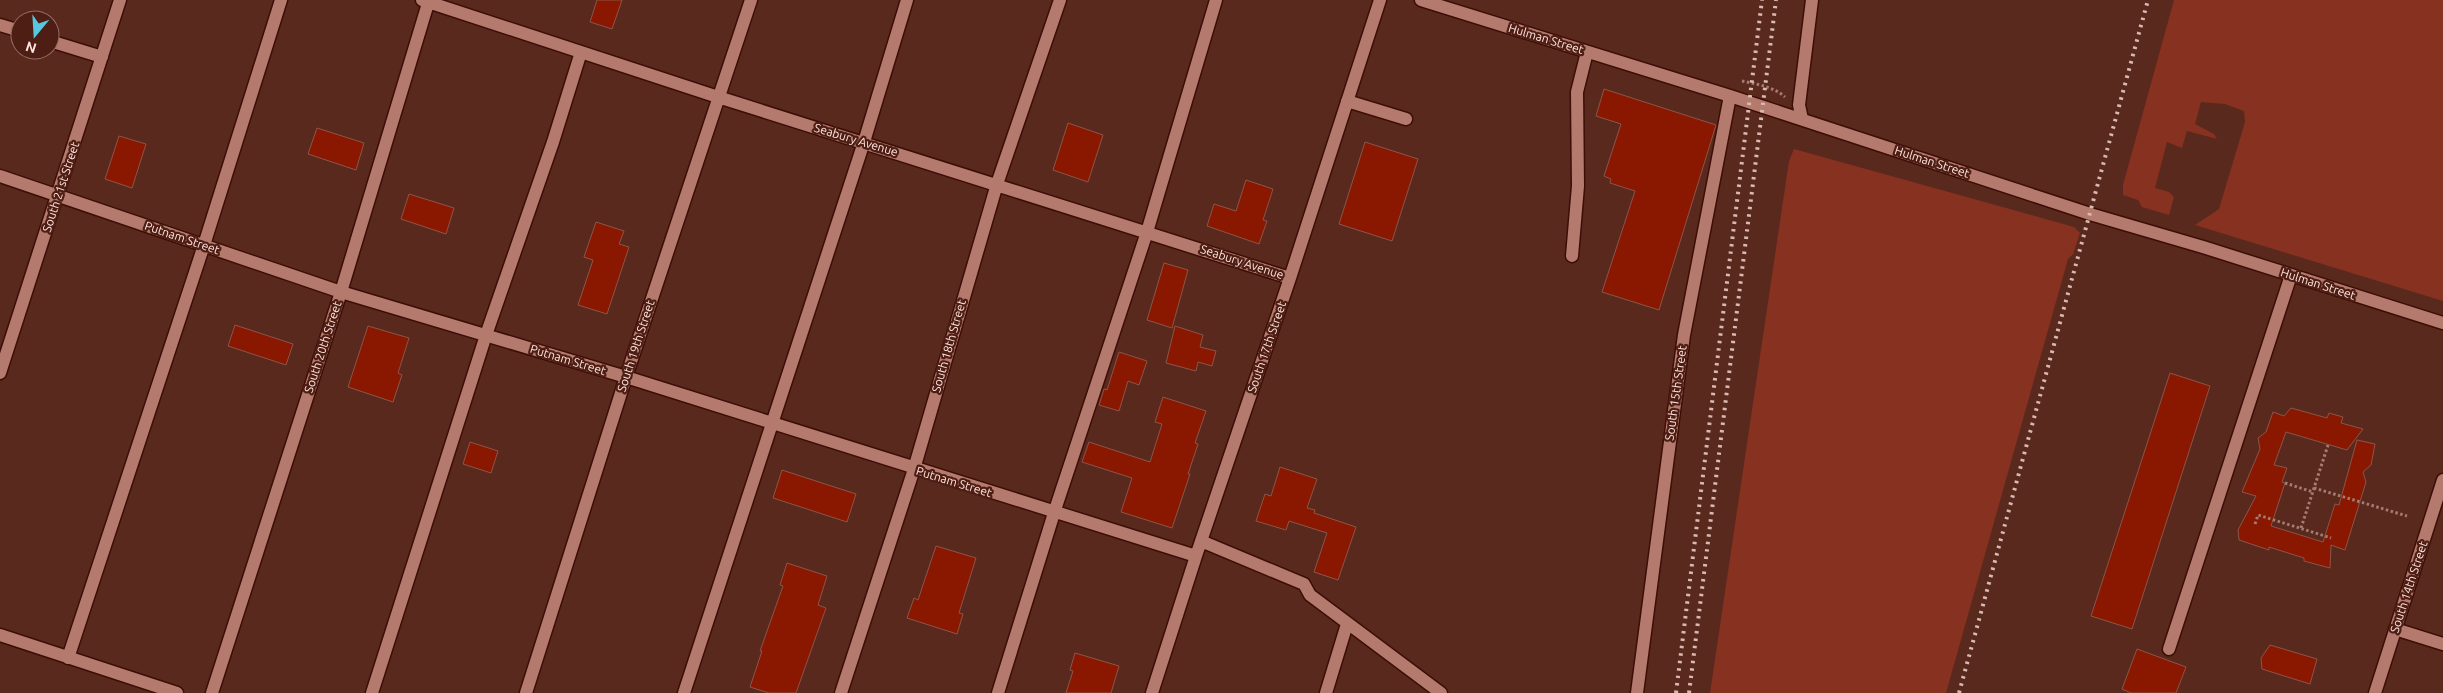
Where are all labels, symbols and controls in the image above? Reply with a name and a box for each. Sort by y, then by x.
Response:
north arrow [10,10,60,60]
street label: Hulman Street [1507,21,1586,56]
text: N [24,38,38,57]
street label: Seabury Avenue [813,121,900,158]
street label: South 21st Street [40,140,81,234]
street label: Hulman Street [1893,143,1972,180]
street label: Putnam Street [143,219,222,257]
street label: Seabury Avenue [1199,242,1285,281]
street label: Hulman Street [2279,265,2358,302]
street label: South 19th Street [615,298,657,393]
street label: South 18th Street [929,298,968,394]
street label: South 20th Street [302,299,344,394]
street label: South 17th Street [1245,299,1288,394]
street label: Putnam Street [529,342,608,377]
street label: South 15th Street [1662,344,1689,441]
street label: Putnam Street [915,464,994,499]
street label: South 14th Street [2388,539,2430,634]

